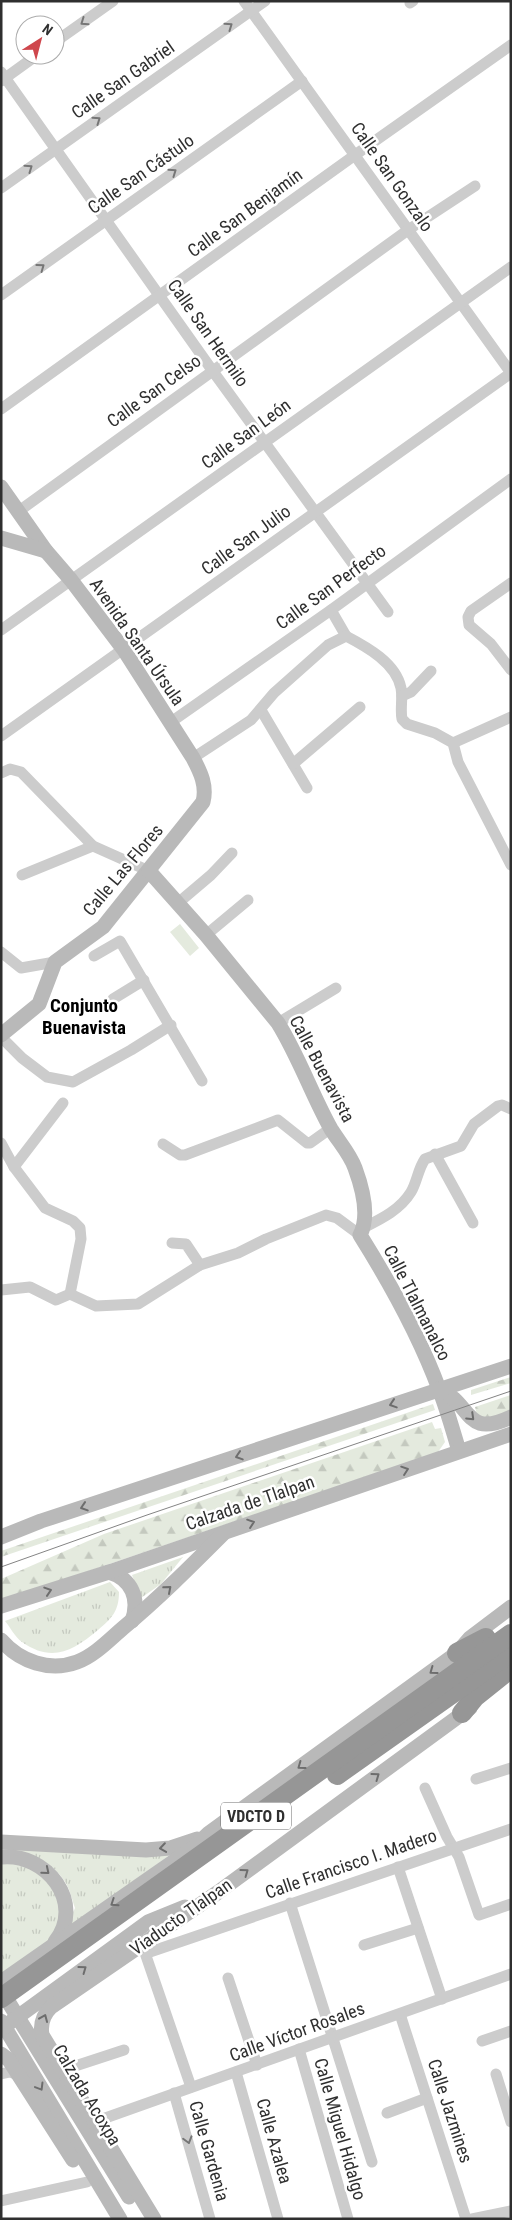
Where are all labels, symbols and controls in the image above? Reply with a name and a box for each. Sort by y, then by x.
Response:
north arrow [15,15,65,65]
one-way arrow [80,16,90,25]
text: N [39,20,56,38]
one-way arrow [223,23,233,32]
street label: Calle San Gabriel [67,36,178,123]
one-way arrow [91,117,100,126]
street label: Calle San Gonzalo [347,118,438,235]
street label: Calle San Cástulo [84,129,198,218]
street label: Calle San Benjamín [183,164,306,261]
one-way arrow [23,165,33,174]
one-way arrow [167,169,177,178]
one-way arrow [35,264,44,272]
street label: Calle San Hermilo [164,275,253,391]
street label: Calle San Celso [103,350,205,432]
street label: Calle San León [197,394,294,473]
street label: Calle San Julio [197,500,294,579]
street label: Calle San Perfecto [272,540,390,634]
street label: Avenida Santa Úrsula [86,574,189,709]
street label: Calle Las Flores [78,820,167,920]
district label: Conjunto Buenavista [42,994,126,1039]
street label: Calle Buenavista [286,1012,359,1126]
street label: Calle Tlalmanalco [379,1242,456,1364]
one-way arrow [389,1398,397,1408]
one-way arrow [466,1411,475,1420]
one-way arrow [235,1450,243,1460]
one-way arrow [400,1466,409,1476]
street label: Calzada de Tlalpan [183,1471,317,1534]
one-way arrow [81,1501,89,1511]
one-way arrow [247,1518,255,1528]
one-way arrow [162,1586,171,1594]
one-way arrow [43,1587,51,1597]
one-way arrow [430,1665,439,1673]
one-way arrow [297,1760,307,1769]
one-way arrow [370,1773,380,1782]
road number: VDCTO D [221,1802,291,1830]
street label: Calle Francisco I. Madero [262,1824,439,1903]
one-way arrow [159,1843,168,1853]
one-way arrow [40,1866,49,1874]
one-way arrow [239,1870,248,1878]
street label: Viaducto Tlalpan [126,1874,236,1959]
one-way arrow [110,1897,120,1906]
one-way arrow [77,1966,87,1975]
street label: Calle Víctor Rosales [226,1997,367,2066]
one-way arrow [38,2014,49,2023]
street label: Calzada Acoxpa [49,2040,126,2149]
street label: Calle Miguel Hidalgo [310,2056,371,2202]
street label: Calle Jazmines [424,2056,477,2165]
one-way arrow [34,2081,44,2090]
street label: Calle Azalea [252,2096,297,2186]
street label: Calle Gardenia [185,2098,234,2203]
one-way arrow [182,2136,192,2144]

